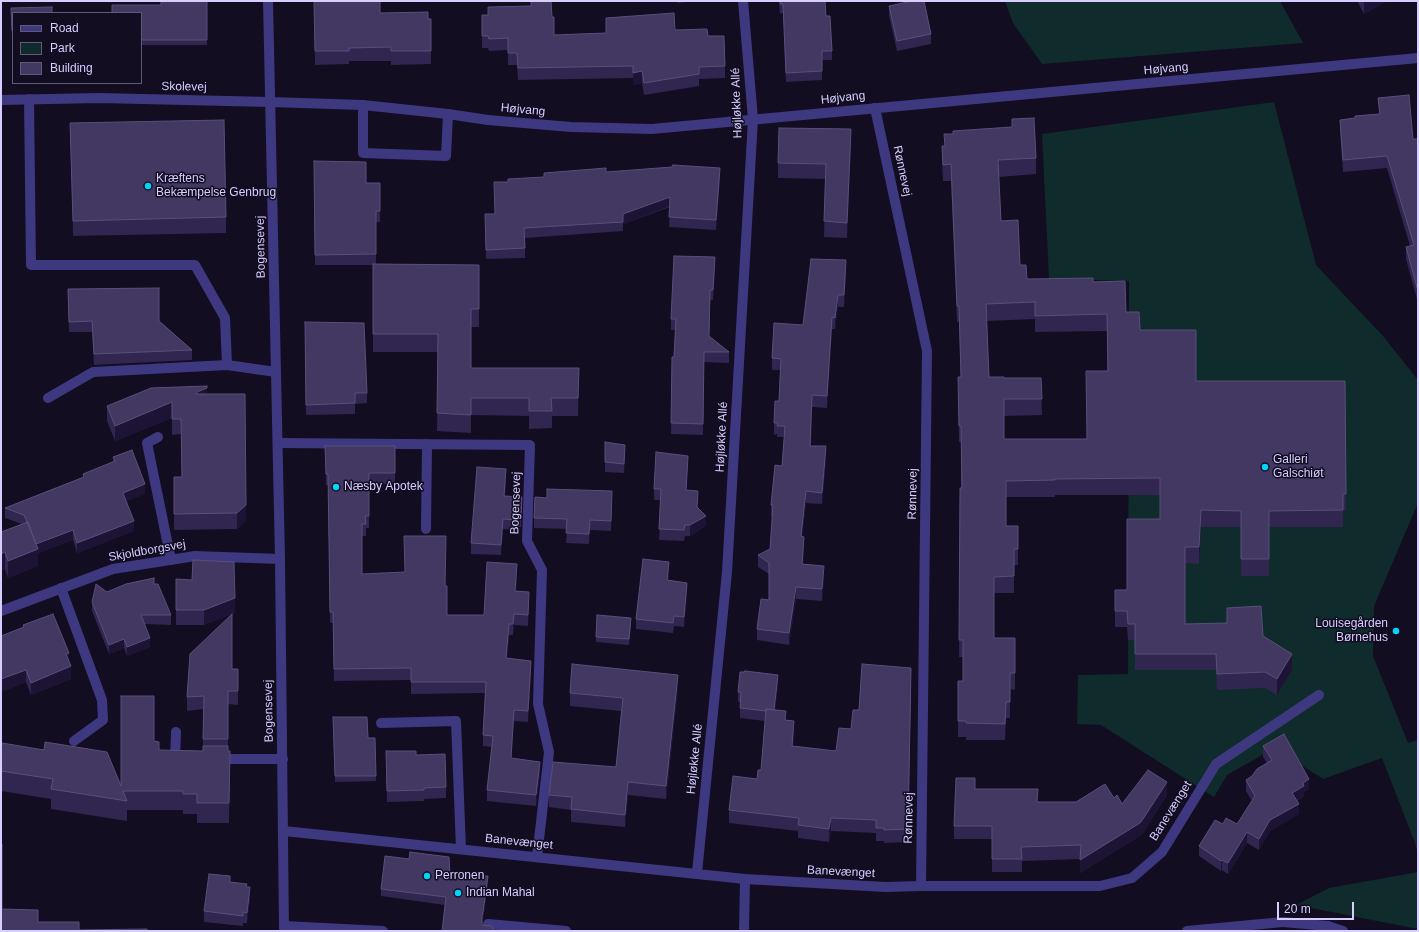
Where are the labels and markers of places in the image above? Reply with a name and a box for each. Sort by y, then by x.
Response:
place label: Kræftens Bekæmpelse Genbrug [156,172,276,200]
marker: Kræftens Bekæmpelse Genbrug [143,181,153,191]
place label: Galleri Galschiøt [1273,453,1324,481]
marker: Galleri Galschiøt [1260,462,1270,472]
place label: Næsby Apotek [344,480,423,494]
marker: Næsby Apotek [331,482,341,492]
place label: Louisegården Børnehus [1315,617,1388,645]
marker: Louisegården Børnehus [1391,626,1401,636]
place label: Perronen [435,869,484,883]
marker: Perronen [422,871,432,881]
place label: Indian Mahal [466,886,535,900]
marker: Indian Mahal [453,888,463,898]

